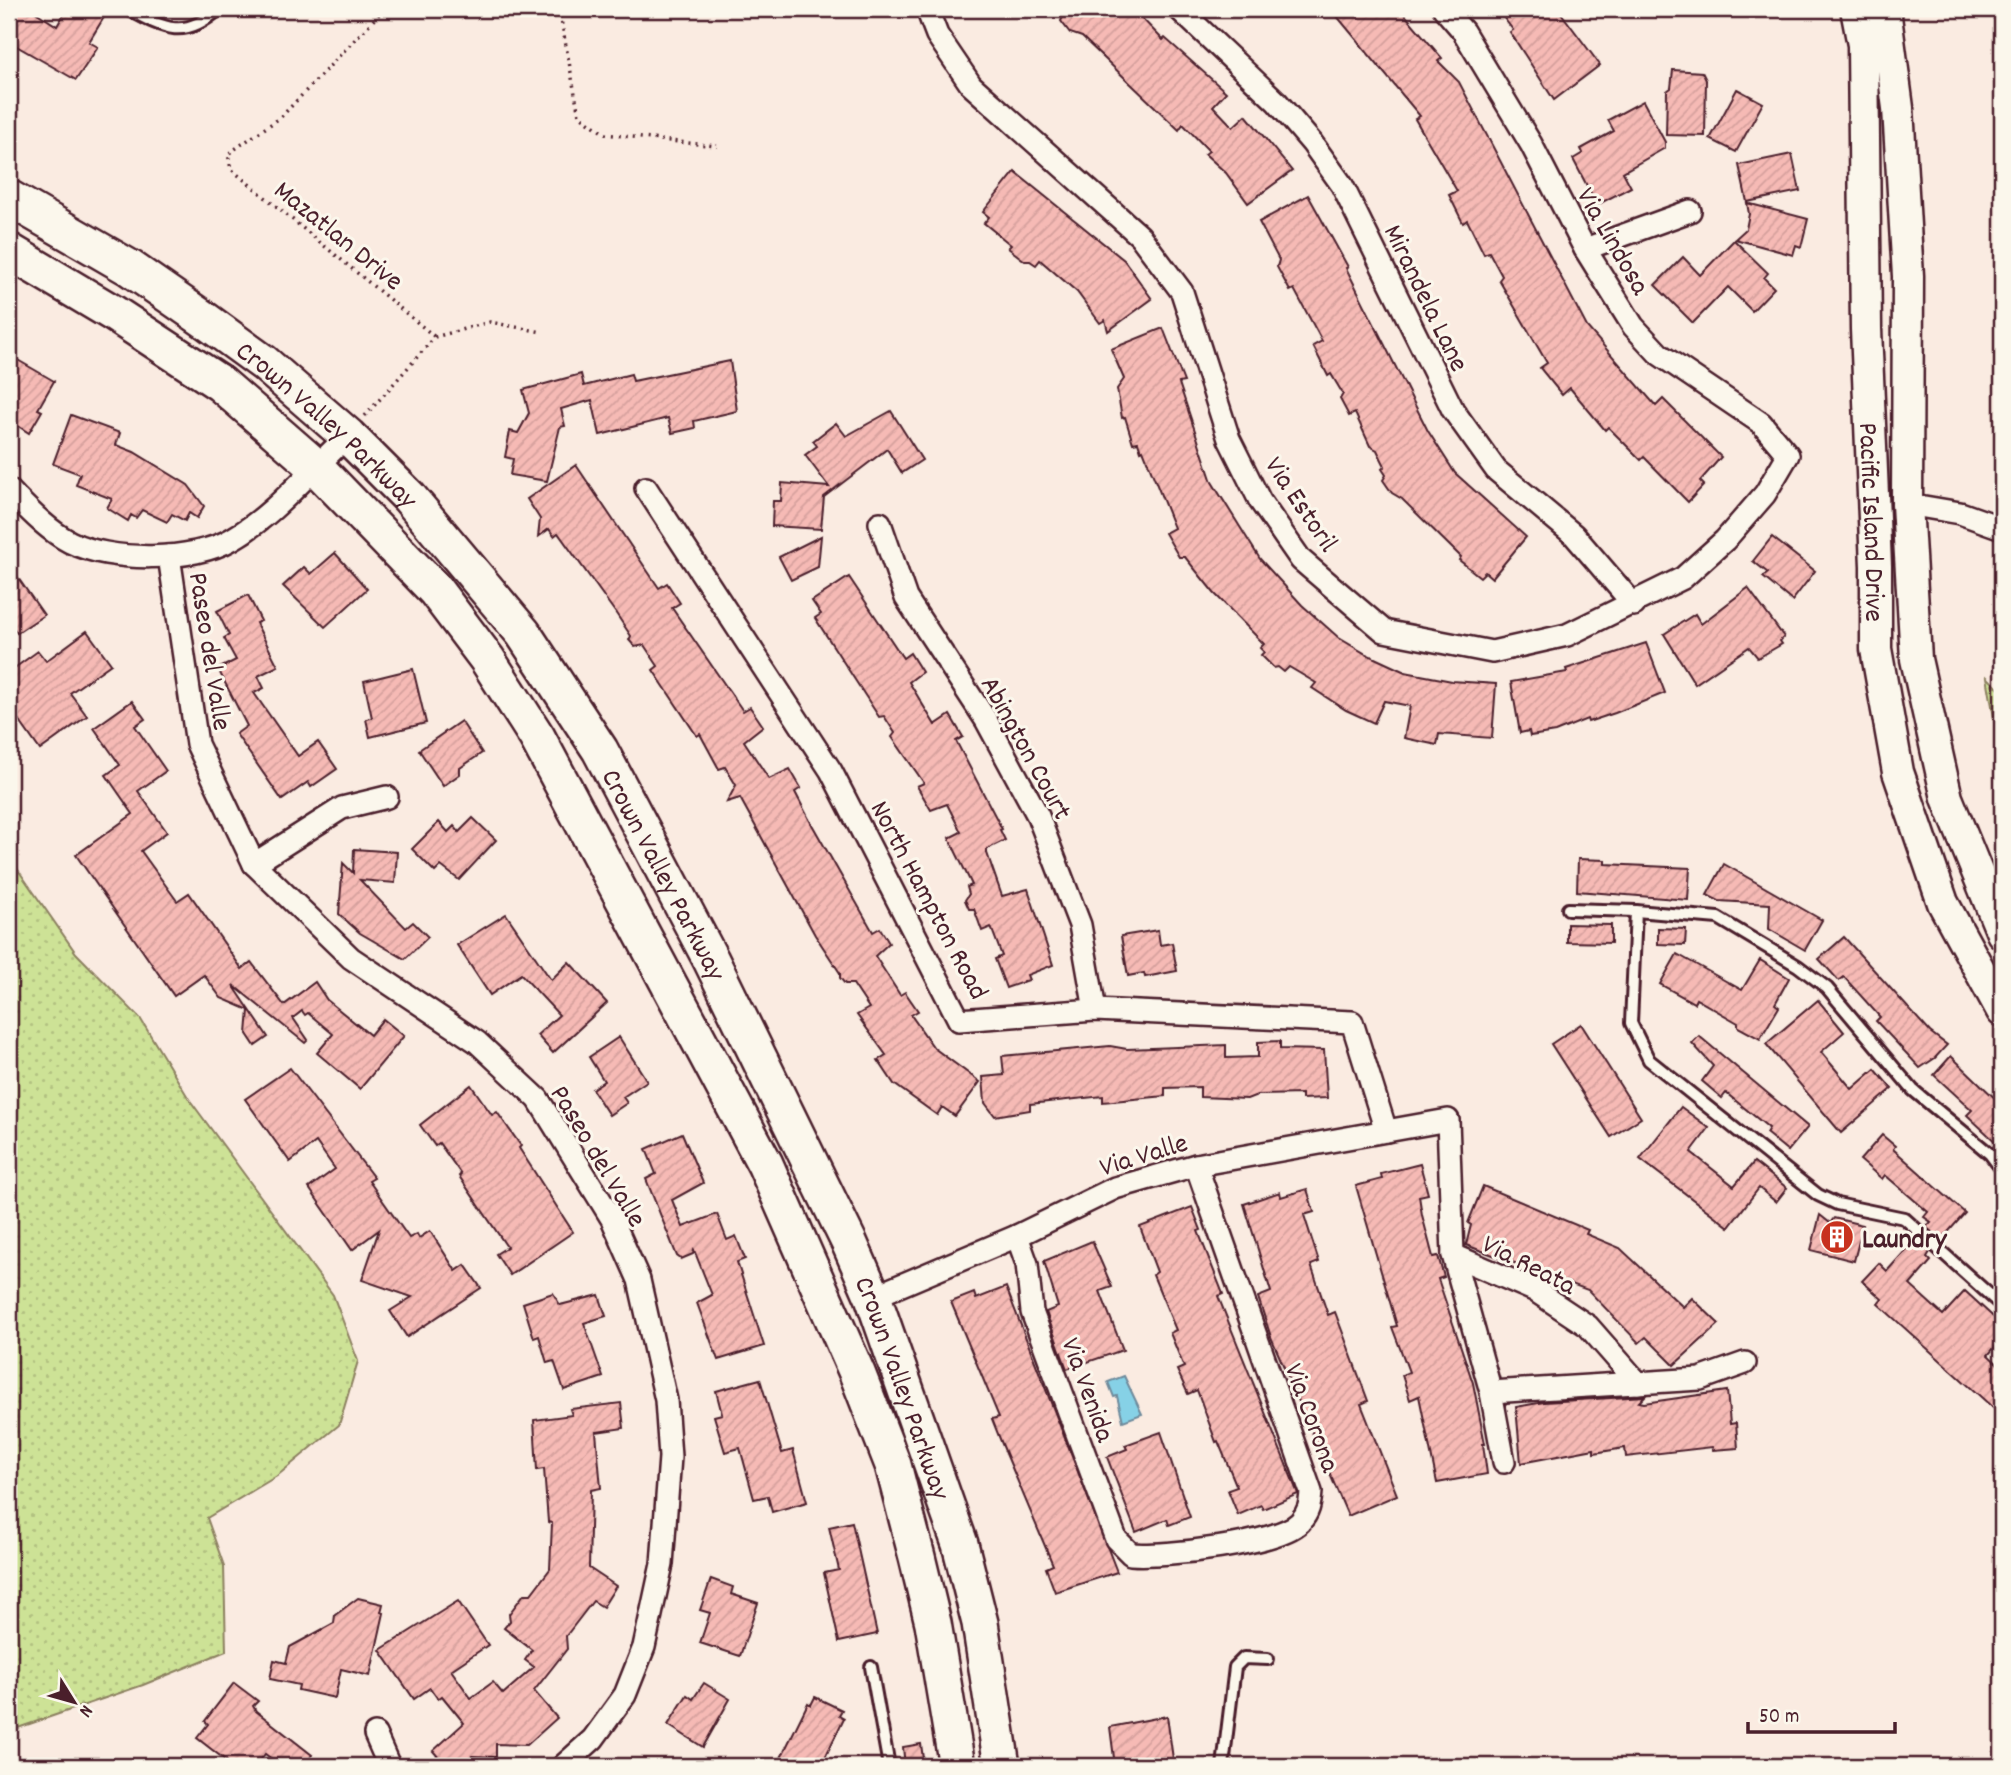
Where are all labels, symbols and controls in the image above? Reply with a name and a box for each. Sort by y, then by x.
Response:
street label: Mazatlan Drive [263,173,410,303]
street label: Via Lindosa [1564,181,1658,304]
street label: Mirandela Lane [1371,219,1476,380]
street label: Crown Valley Parkway [226,334,426,519]
street label: Pacific Island Drive [1845,422,1891,622]
street label: Via Estoril [1252,450,1346,562]
street label: Paseo del Valle [175,570,239,734]
street label: Abington Court [968,670,1080,829]
street label: Crown Valley Parkway [588,763,733,989]
street label: North Hampton Road [857,795,996,1008]
street label: Paseo del Valle [537,1079,654,1236]
street label: Via Valle [1095,1125,1194,1190]
building icon: Laundry [1818,1218,1856,1256]
place label: Laundry [1862,1222,1948,1262]
street label: Via Reata [1474,1227,1582,1309]
street label: Crown Valley Parkway [841,1271,958,1506]
street label: Via Venida [1048,1333,1123,1449]
street label: Via Corona [1271,1359,1348,1480]
north arrow [38,1666,108,1736]
scale bar [1748,1691,1896,1735]
text: N [71,1698,98,1722]
text: 50 m [1759,1703,1799,1733]

